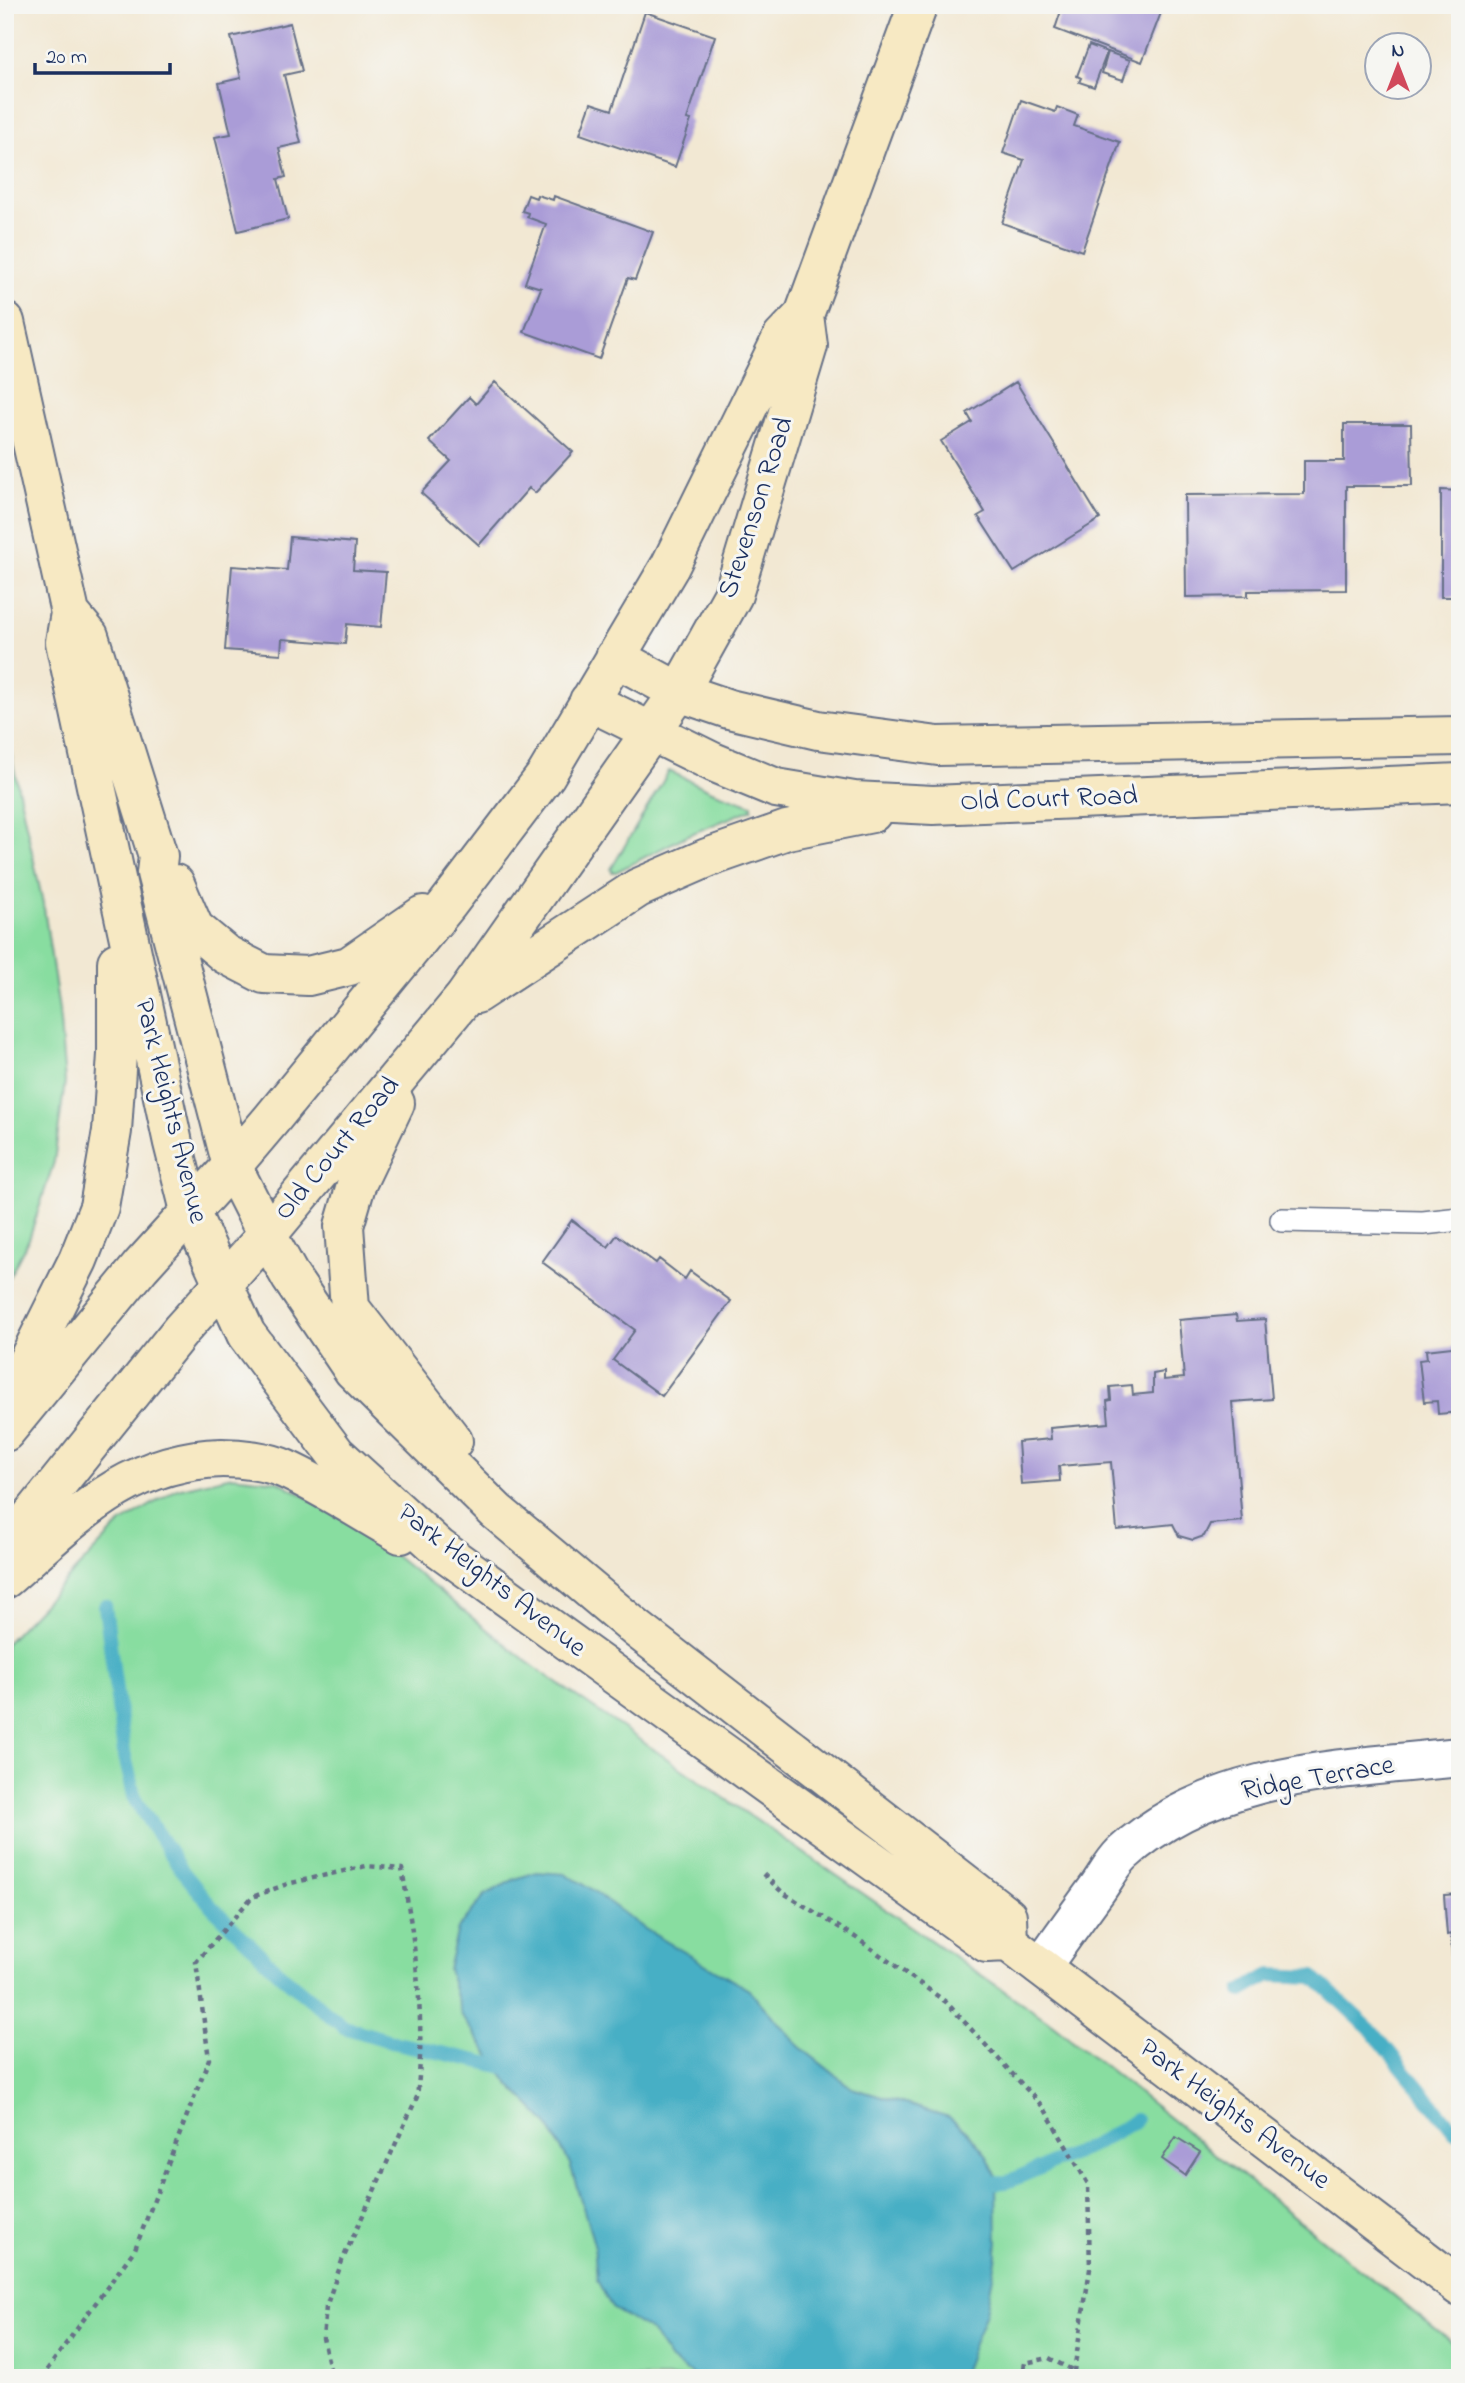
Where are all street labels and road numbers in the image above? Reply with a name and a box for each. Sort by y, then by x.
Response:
street label: Stevenson Road [708,412,806,604]
street label: Old Court Road [959,776,1139,824]
street label: Park Heights Avenue [122,994,218,1228]
street label: Old Court Road [265,1068,411,1230]
street label: Park Heights Avenue [388,1494,595,1668]
street label: Ridge Terrace [1238,1745,1398,1813]
street label: Park Heights Avenue [1130,2029,1339,2201]

